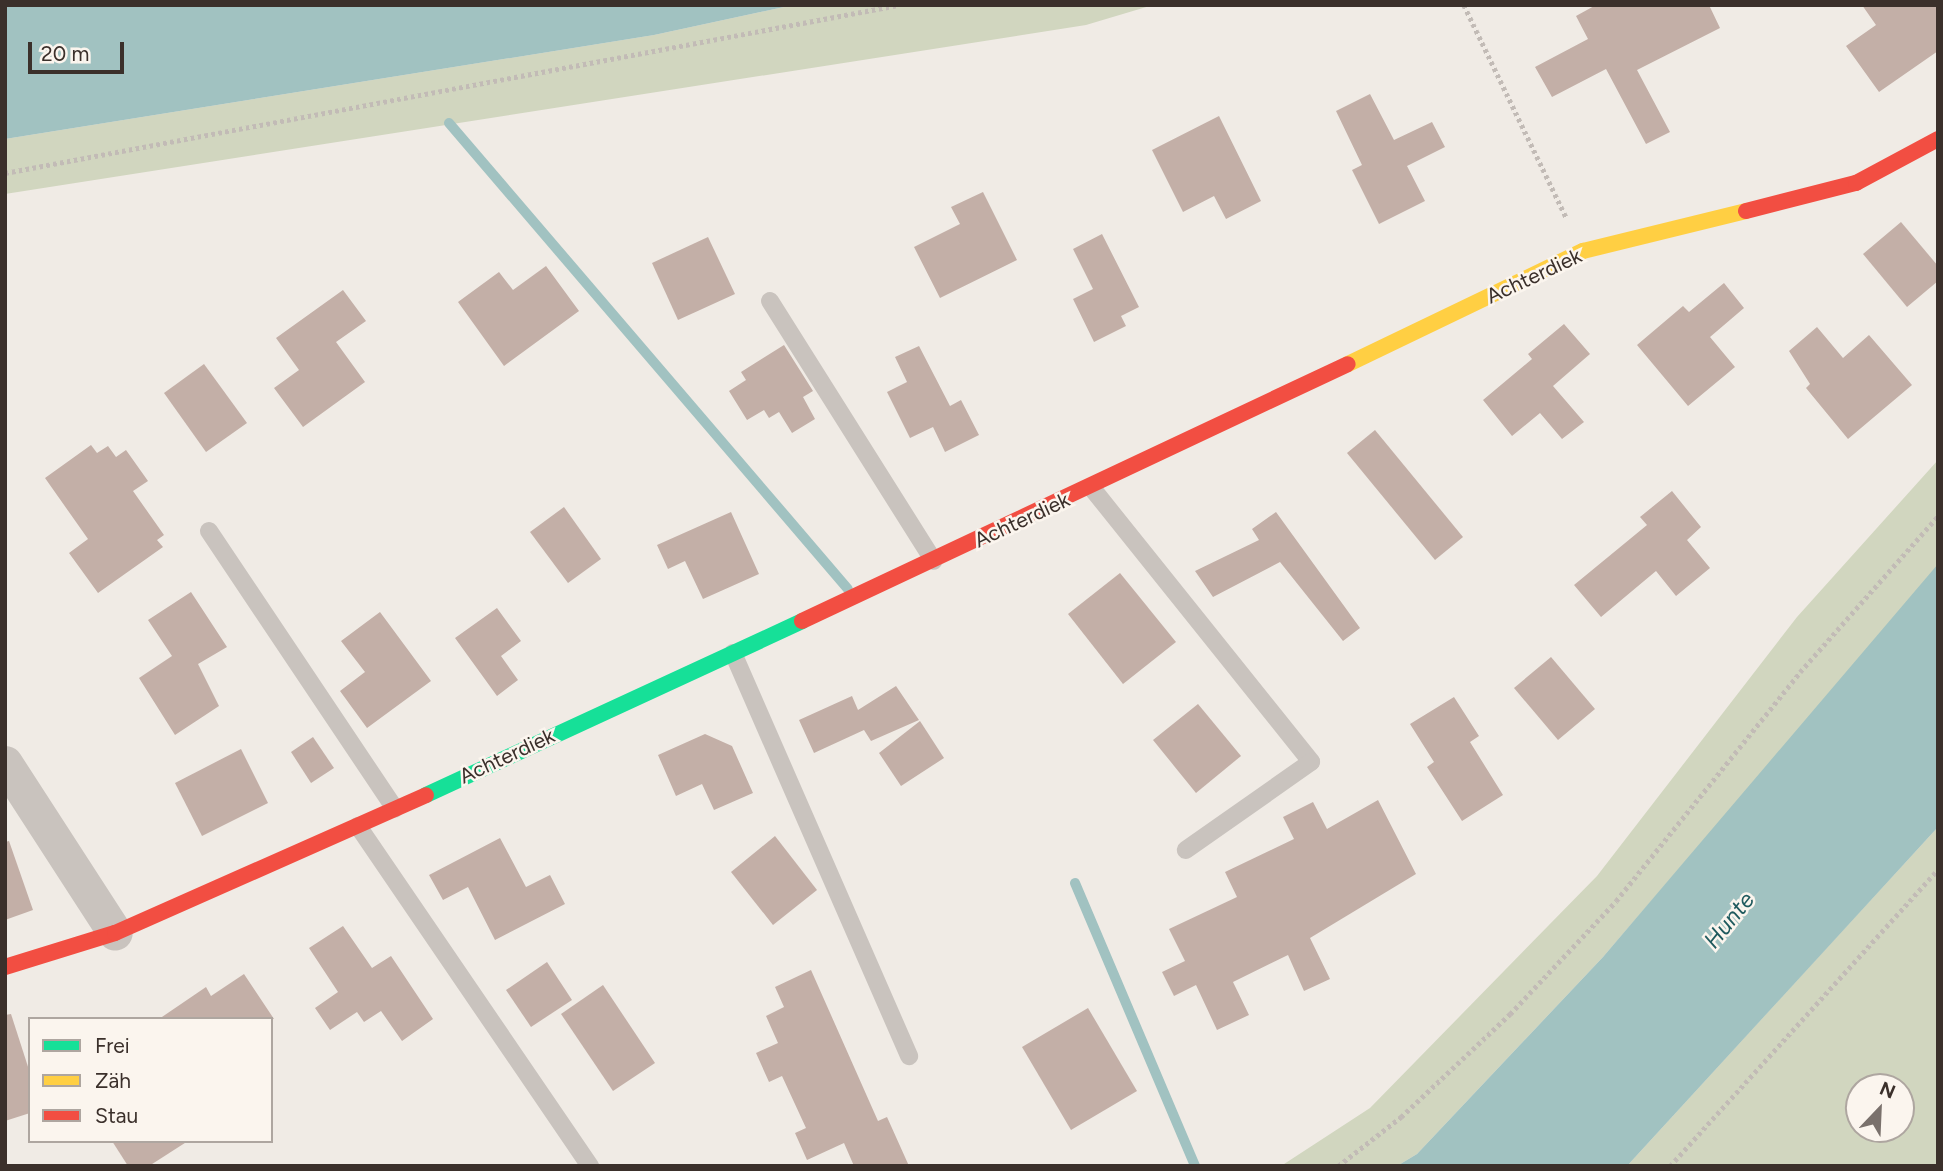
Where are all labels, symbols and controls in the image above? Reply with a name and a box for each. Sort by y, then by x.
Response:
scale bar [32,28,128,72]
text: 20 m [41,41,89,66]
street label: Achterdiek [1482,243,1586,309]
street label: Achterdiek [970,487,1074,553]
street label: Achterdiek [455,723,559,789]
water label: Hunte [1698,886,1760,954]
legend [28,1017,273,1143]
text: Frei [95,1033,130,1058]
text: Zäh [95,1068,131,1093]
north arrow [1845,1073,1915,1143]
text: N [1876,1077,1899,1104]
text: Stau [95,1103,138,1128]

